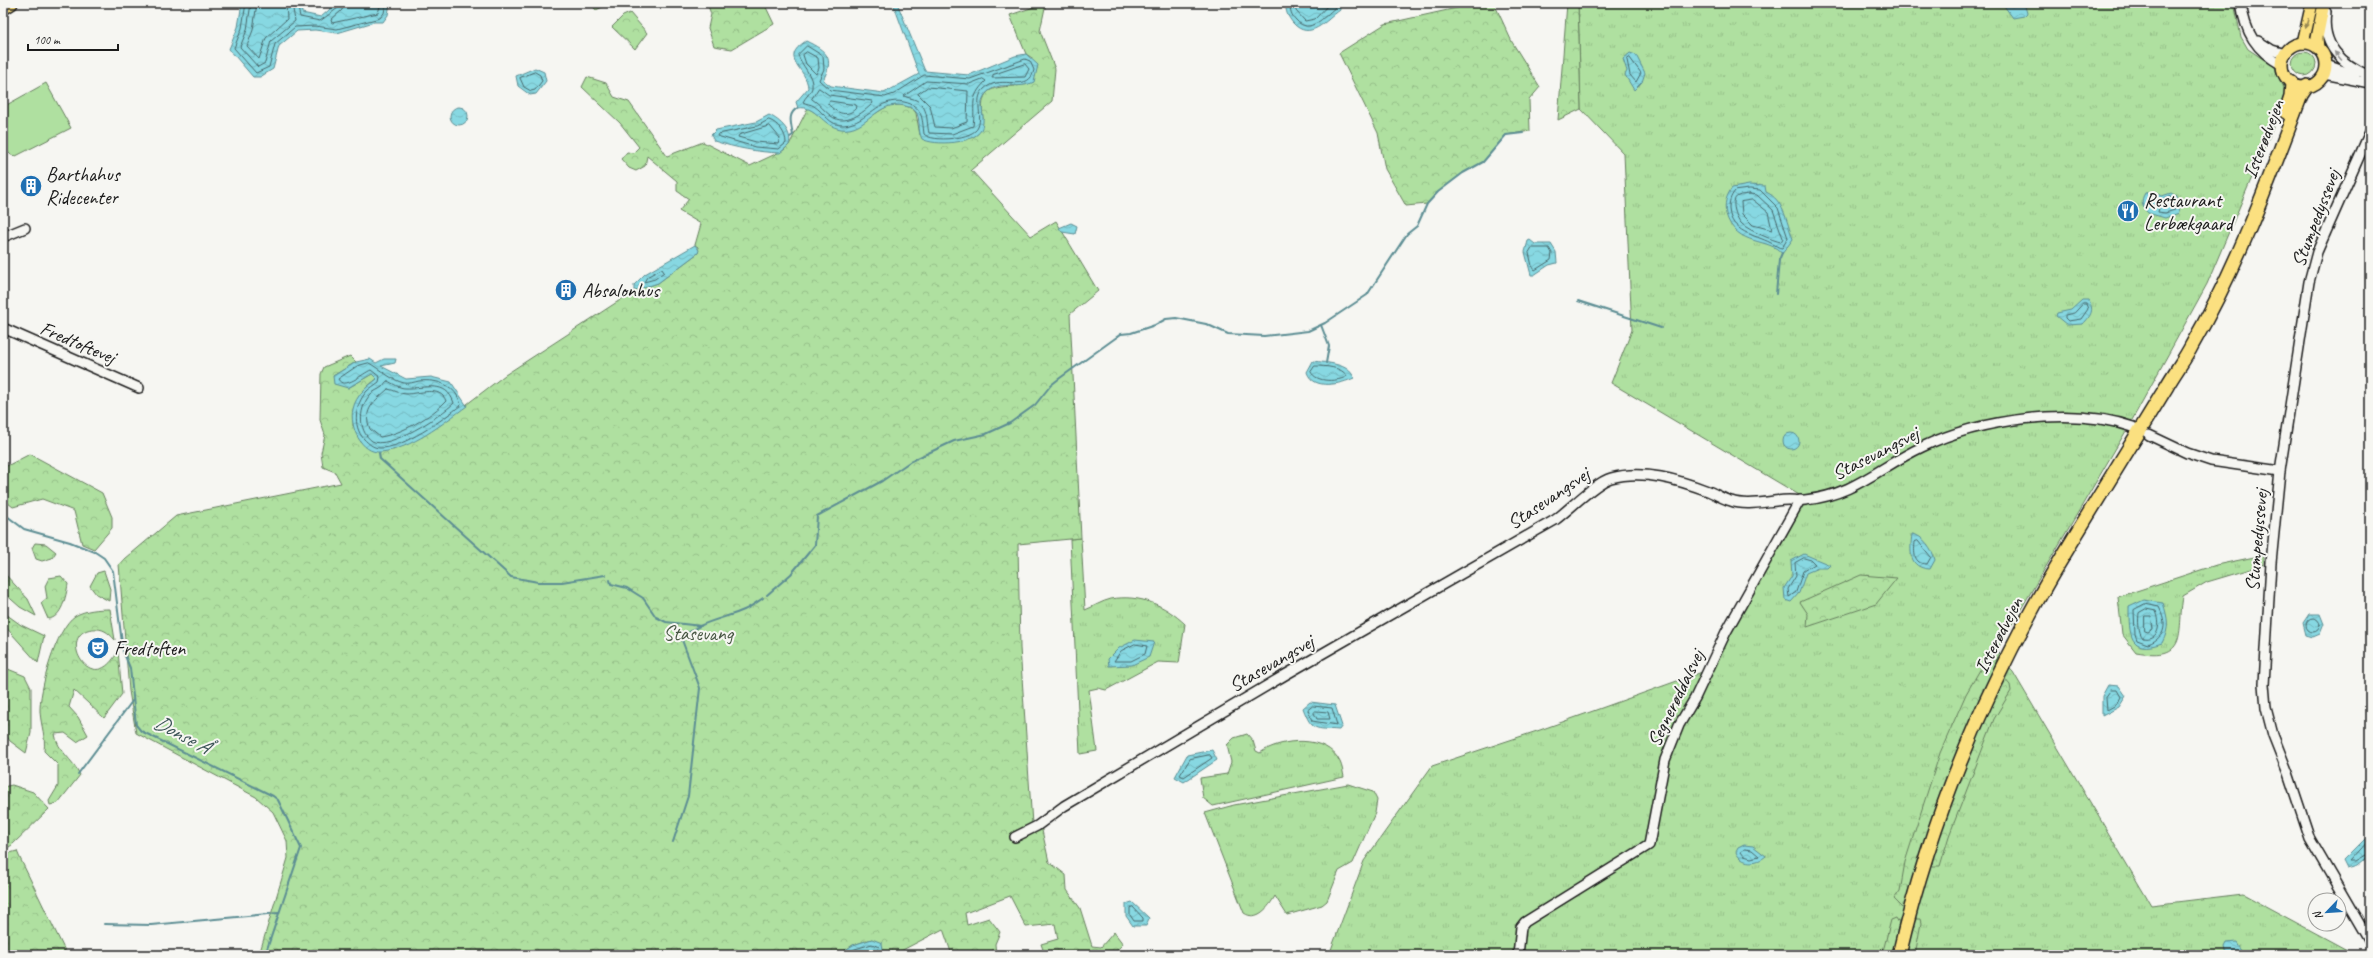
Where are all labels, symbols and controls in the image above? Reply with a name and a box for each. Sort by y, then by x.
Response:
one-way arrow [2304,17,2310,29]
scale bar [28,26,118,52]
text: 100 m [34,32,61,48]
one-way arrow [2333,50,2342,61]
street label: Isterødvejen [2237,95,2290,182]
place label: Barthahus Ridecenter [46,162,122,210]
street label: Stumpedyssevej [2285,164,2346,270]
building icon: Barthahus Ridecenter [18,173,44,199]
place label: Restaurant Lerbækgaard [2144,188,2236,236]
restaurant icon: Restaurant Lerbækgaard [2115,198,2141,224]
building icon: Absalonhus [553,277,579,303]
place label: Absalonhus [582,278,661,303]
street label: Fredtoftevej [36,315,122,371]
street label: Stasevangsvej [1828,420,1925,486]
street label: Stasevangsvej [1502,460,1597,535]
street label: Stumpedyssevej [2240,486,2274,592]
street label: Isterødvejen [1969,592,2029,678]
park label: Stasevang [663,621,735,646]
street label: Stasevangsvej [1224,628,1321,698]
theatre icon: Fredtoften [85,635,111,661]
place label: Fredtoften [114,636,186,661]
street label: Segnerøddalsvej [1641,644,1710,751]
water label: Donse Å [150,709,221,763]
north arrow [2307,892,2347,932]
text: N [2309,908,2326,922]

